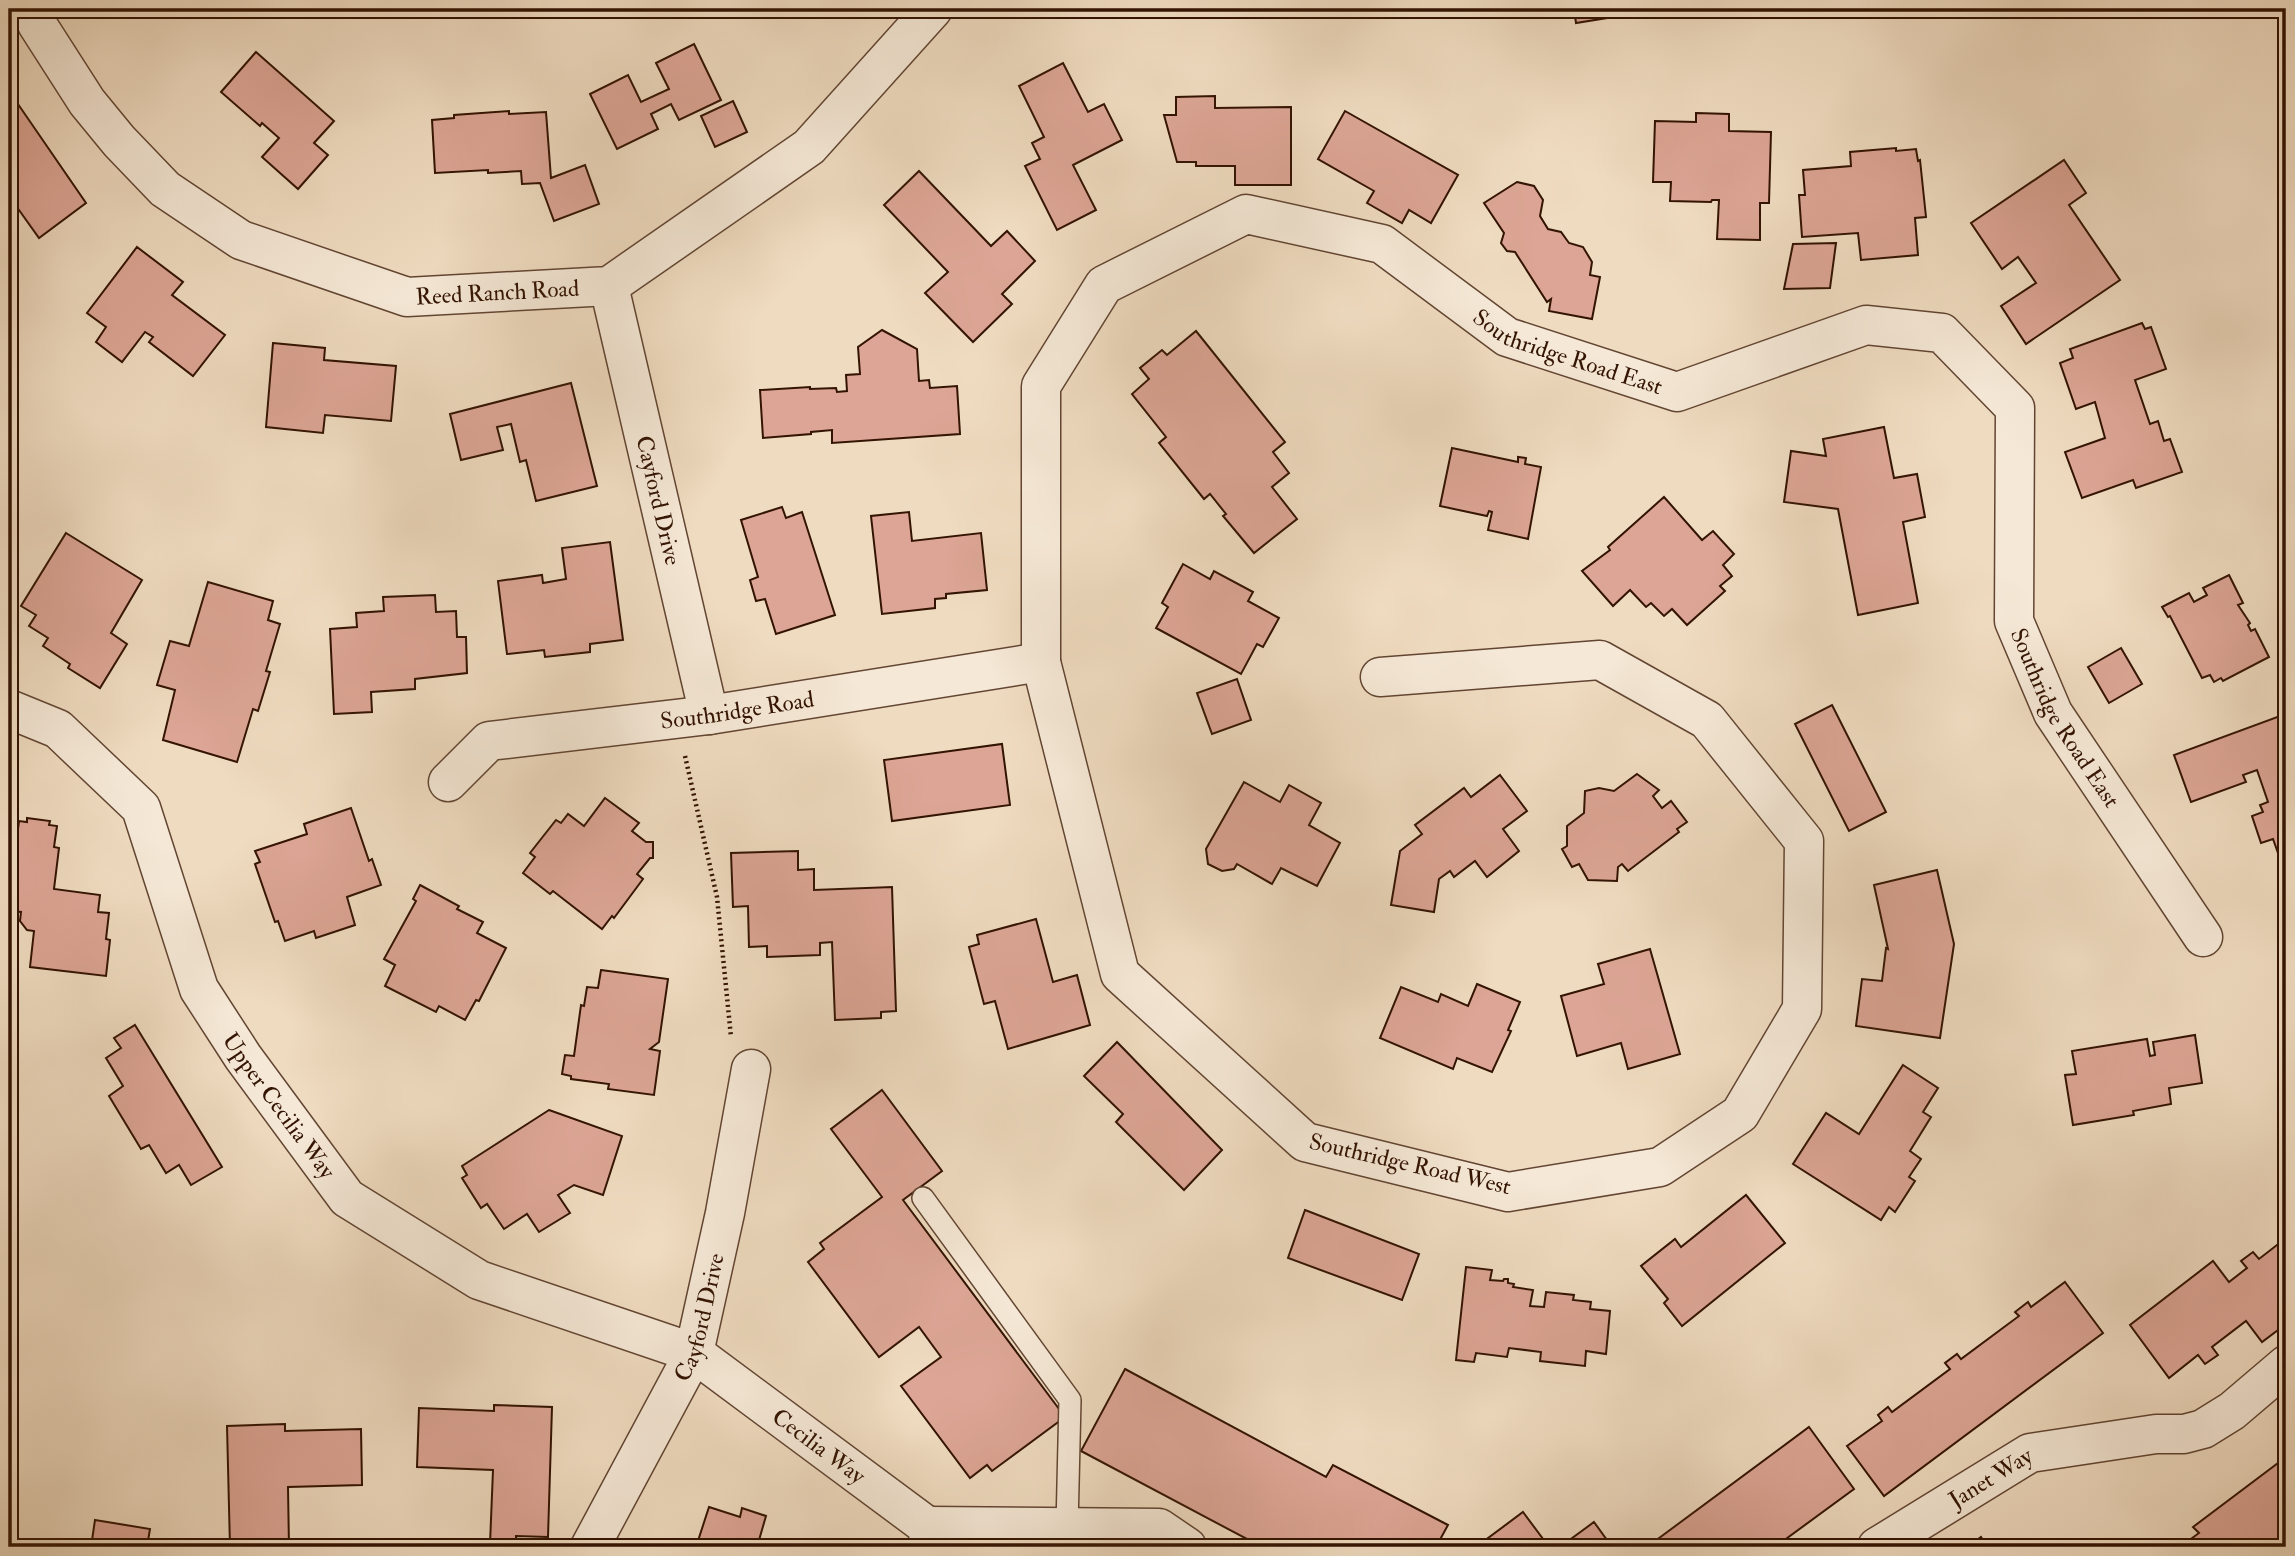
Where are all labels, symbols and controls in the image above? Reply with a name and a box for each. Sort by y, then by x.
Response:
street label: Reed Ranch Road [415,273,580,311]
street label: Southridge Road East [1467,302,1666,401]
street label: Cayford Drive [630,433,688,568]
street label: Southridge Road East [2004,624,2126,813]
street label: Southridge Road [659,684,816,735]
street label: Upper Cecilia Way [216,1027,343,1185]
street label: Southridge Road West [1306,1127,1514,1201]
street label: Cayford Drive [667,1250,730,1386]
street label: Cecilia Way [767,1402,872,1491]
street label: Janet Way [1942,1440,2038,1515]

